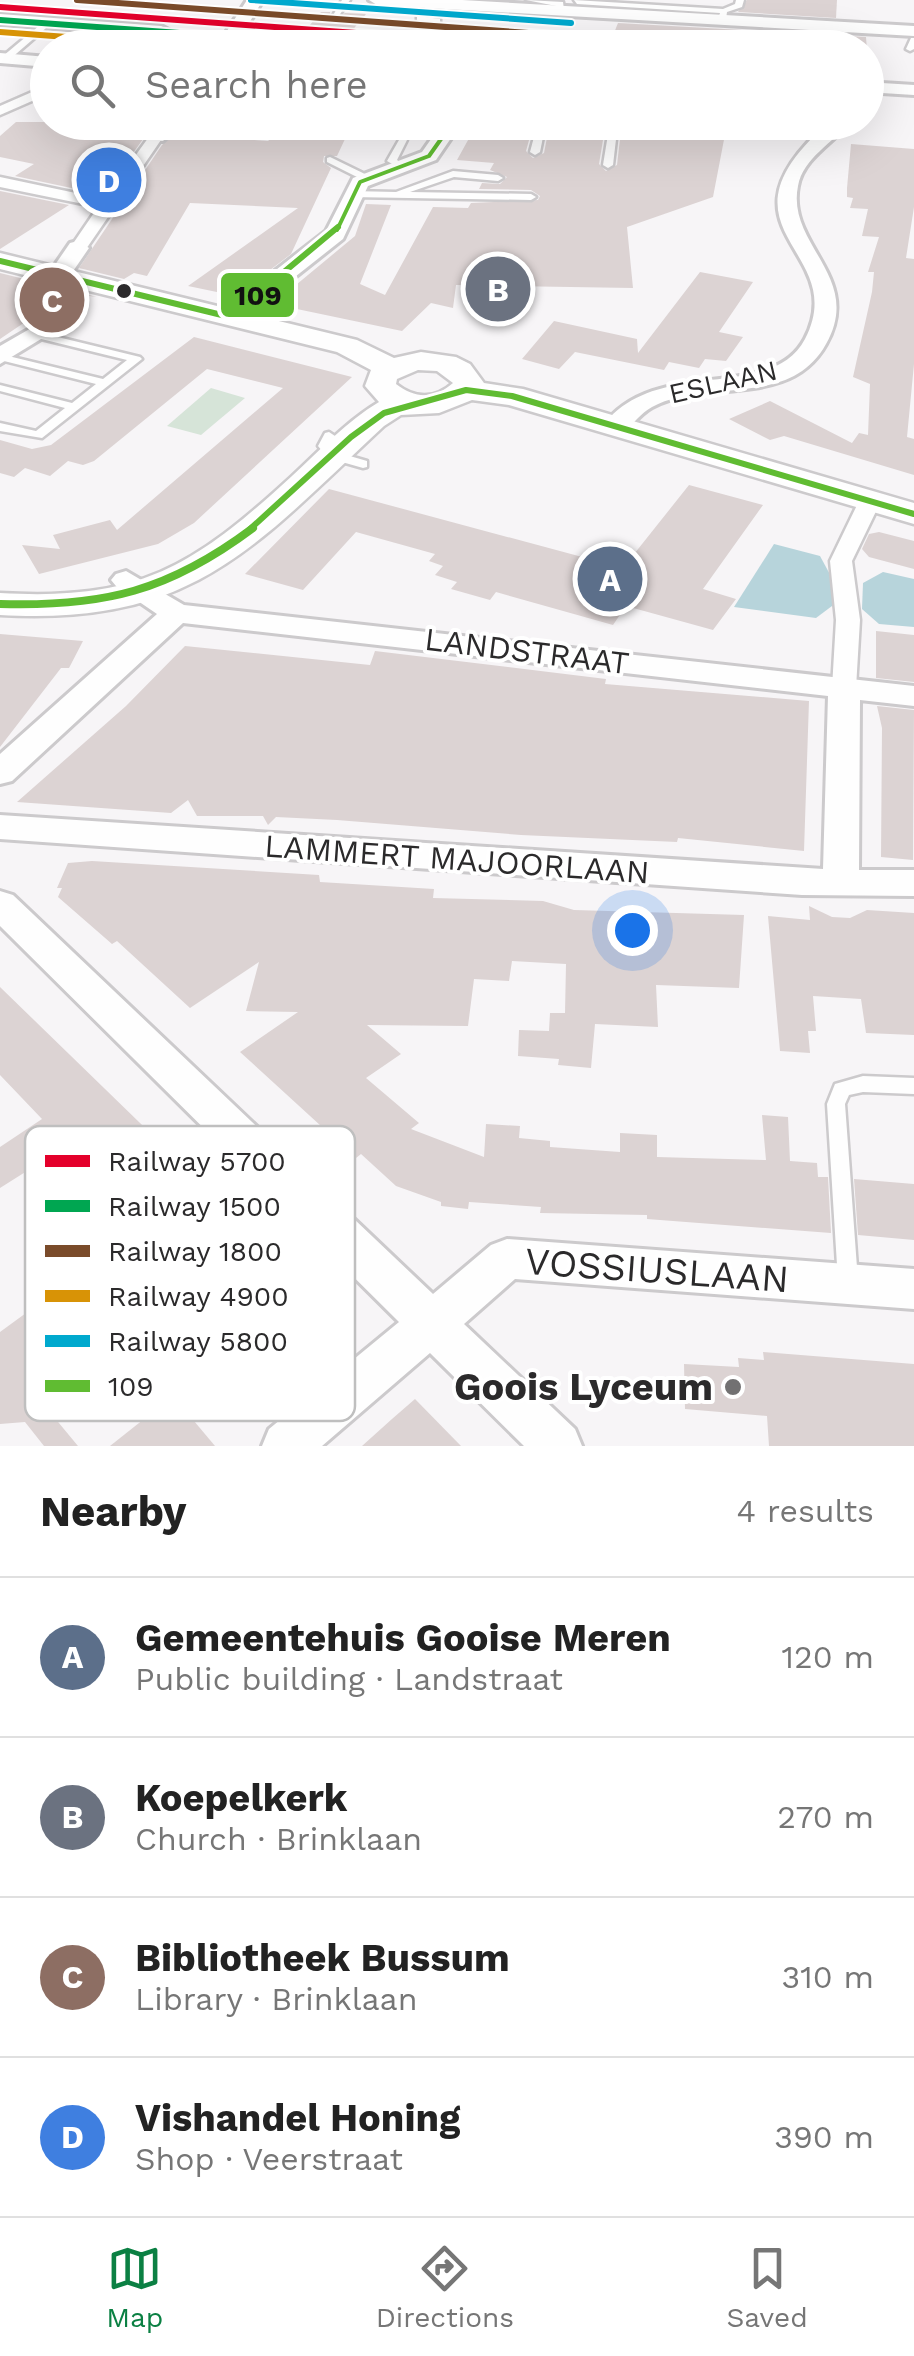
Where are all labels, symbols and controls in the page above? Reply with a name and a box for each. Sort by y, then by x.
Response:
search box [30,30,884,140]
icon: search [65,58,120,113]
text: Search here [145,63,368,107]
pin: D [76,142,142,218]
pin: B [466,252,530,326]
pin: C [20,262,84,338]
line badge: 109 [219,271,296,319]
text: 109 [234,279,282,312]
unlabelled marker [114,281,134,301]
street label: ESLAAN [666,354,780,410]
pin: A [578,542,642,616]
street label: LANDSTRAAT [423,620,631,682]
street label: LAMMERT MAJOORLAAN [263,827,651,891]
your location [607,905,658,956]
legend [25,1126,355,1421]
text: Railway 5700 [108,1145,286,1178]
text: Railway 1500 [108,1190,281,1223]
text: Railway 1800 [108,1235,282,1268]
street label: VOSSIUSLAAN [524,1239,790,1301]
text: Railway 4900 [108,1280,289,1313]
text: Railway 5800 [108,1325,288,1358]
place label: Goois Lyceum [454,1365,713,1409]
text: 109 [108,1370,154,1403]
marker: Goois Lyceum [722,1376,744,1398]
text: Nearby [40,1487,187,1536]
text: 4 results [736,1492,874,1530]
text: Gemeentehuis Gooise Meren [135,1616,671,1660]
text: A [62,1638,83,1676]
text: 120 m [782,1638,874,1676]
text: Public building · Landstraat [135,1660,563,1698]
text: Koepelkerk [135,1776,347,1820]
text: B [62,1798,83,1836]
text: 270 m [777,1798,874,1836]
text: Church · Brinklaan [135,1820,422,1858]
text: Bibliotheek Bussum [135,1936,510,1980]
text: C [62,1958,83,1996]
text: 310 m [782,1958,874,1996]
text: Library · Brinklaan [135,1980,418,2018]
text: Vishandel Honing [135,2096,460,2140]
text: D [61,2118,84,2156]
text: 390 m [774,2118,874,2156]
text: Shop · Veerstraat [135,2140,403,2178]
tab: Map [106,2241,163,2334]
tab: Directions [376,2241,514,2334]
tab: Saved [726,2241,808,2334]

